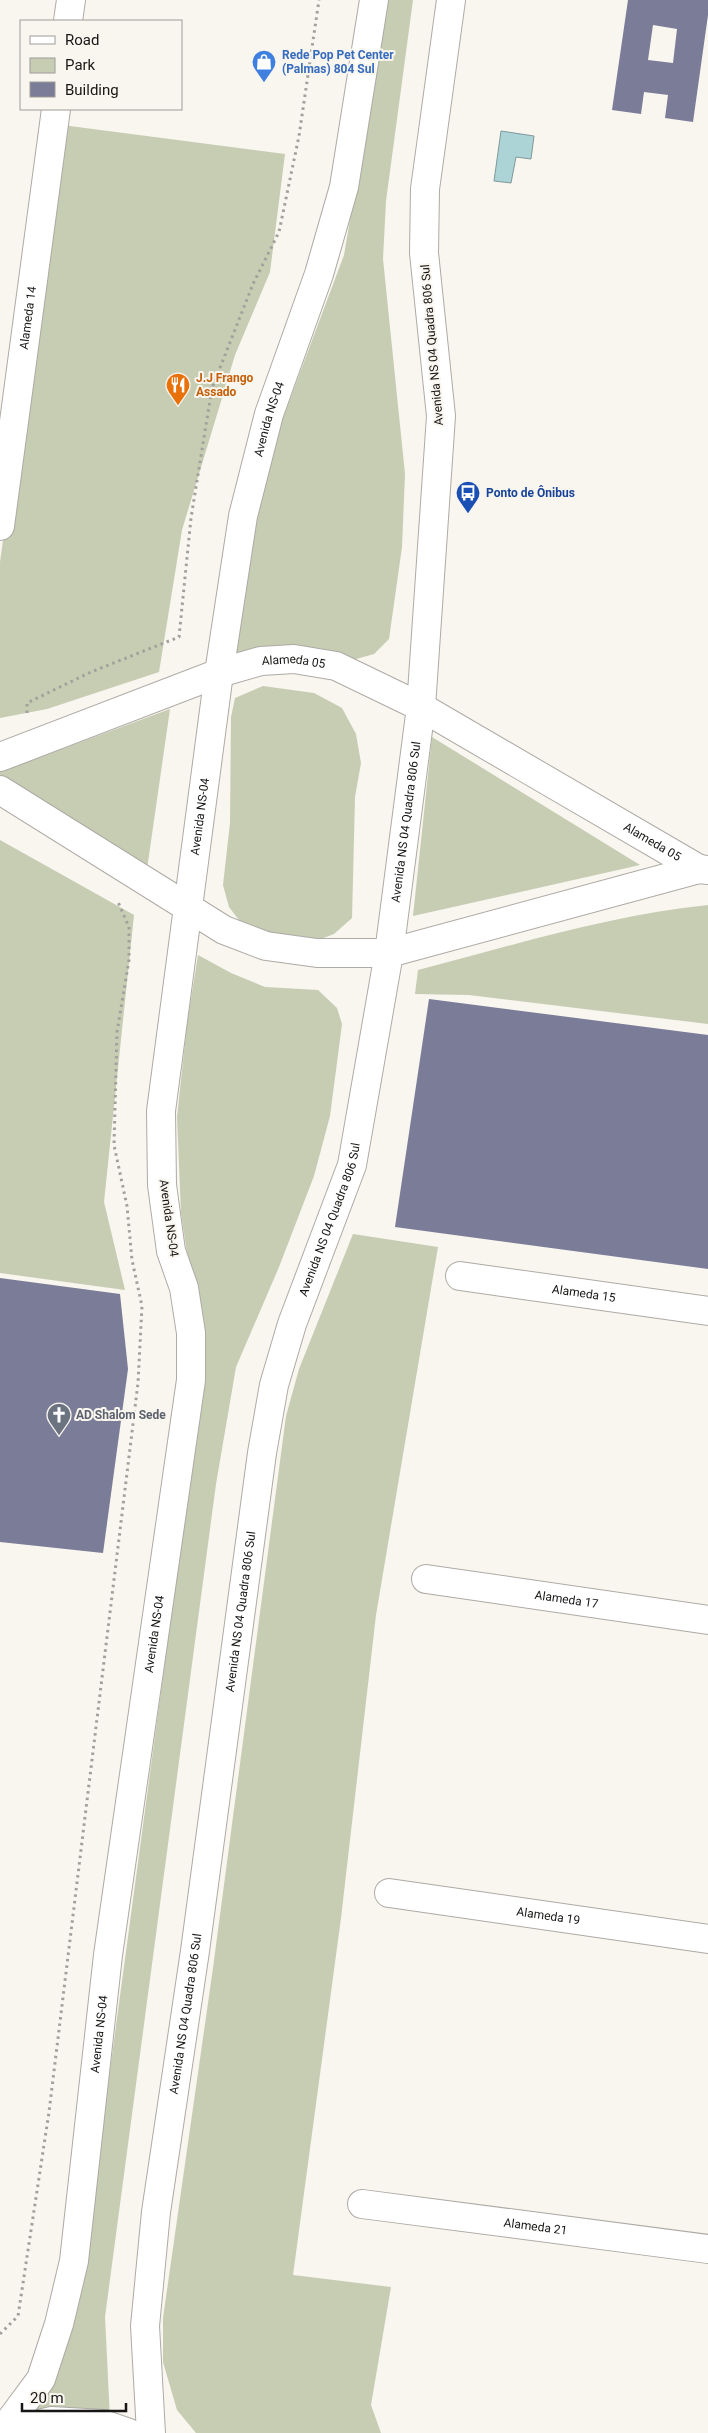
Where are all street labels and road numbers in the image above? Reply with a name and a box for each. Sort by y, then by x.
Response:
street label: Avenida NS 04 Quadra 806 Sul [418,264,446,426]
street label: Alameda 14 [17,285,39,351]
street label: Avenida NS-04 [251,379,287,458]
street label: Alameda 05 [261,652,327,671]
street label: Avenida NS 04 Quadra 806 Sul [389,741,423,903]
street label: Avenida NS-04 [188,777,212,856]
street label: Alameda 05 [621,820,684,864]
street label: Avenida NS 04 Quadra 806 Sul [296,1142,363,1298]
street label: Avenida NS-04 [157,1178,181,1258]
street label: Alameda 15 [551,1282,617,1305]
street label: Avenida NS 04 Quadra 806 Sul [223,1530,258,1693]
street label: Alameda 17 [534,1588,599,1611]
street label: Avenida NS-04 [142,1594,167,1674]
street label: Alameda 19 [516,1904,581,1927]
street label: Avenida NS 04 Quadra 806 Sul [167,1933,204,2095]
street label: Avenida NS-04 [88,1994,110,2074]
street label: Alameda 21 [503,2216,568,2238]

